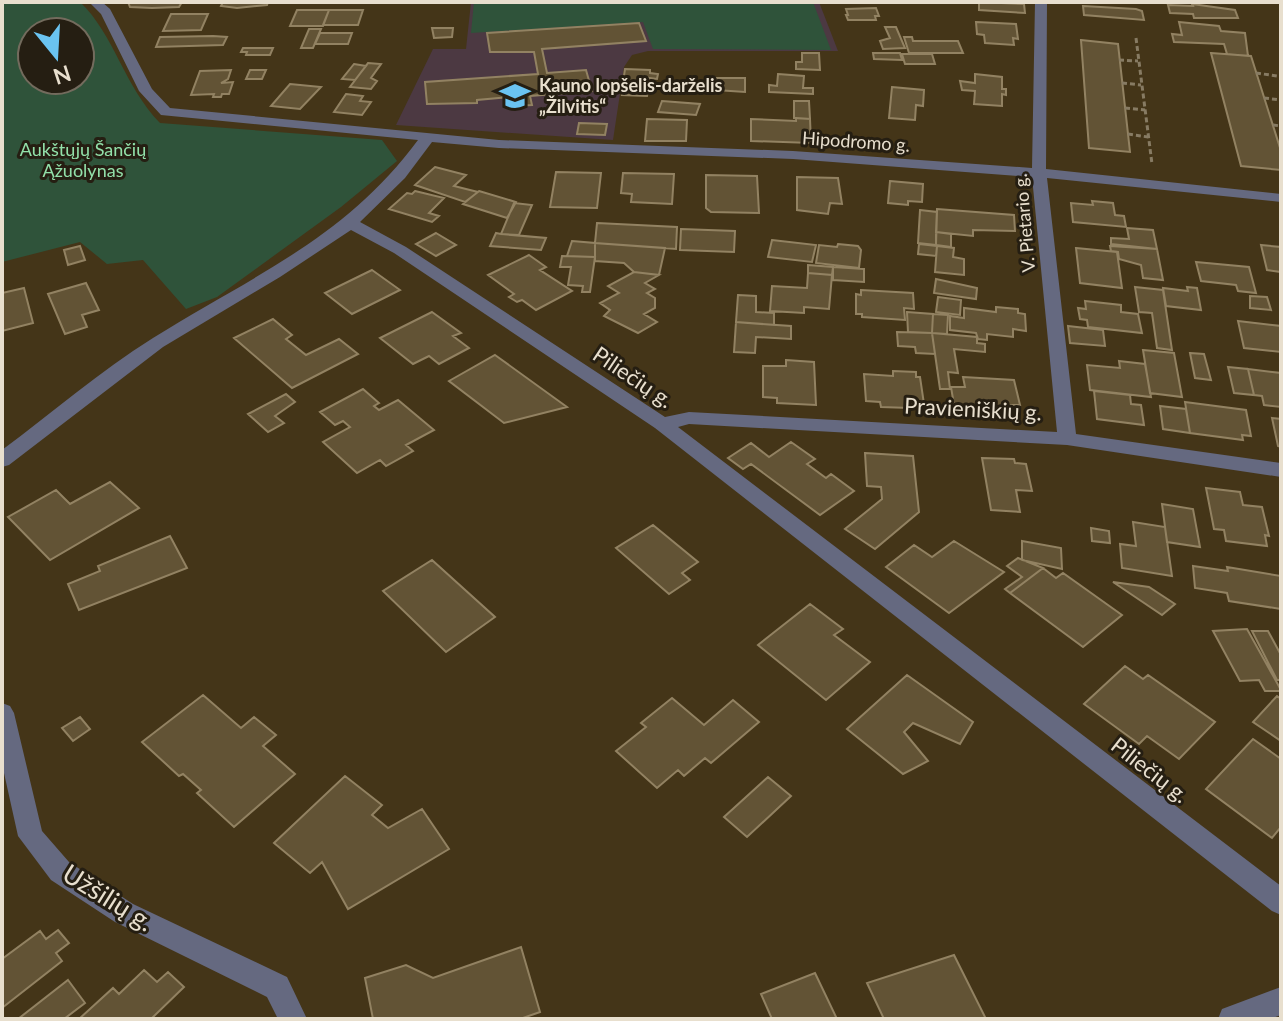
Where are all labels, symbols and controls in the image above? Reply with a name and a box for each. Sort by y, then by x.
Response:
north arrow [16,16,96,96]
text: N [50,60,75,91]
place label: Kauno lopšelis-darželis „Žilvitis“ [539,74,723,117]
school or university icon: Kauno lopšelis-darželis „Žilvitis“ [498,79,532,113]
street label: Hipodromo g. [801,126,911,156]
park label: Aukštųjų Šančių Ąžuolynas [20,138,146,181]
street label: V. Pietario g. [1009,173,1039,273]
street label: Piliečių g. [588,340,678,413]
street label: Pravieniškių g. [903,391,1043,426]
street label: Piliečių g. [1106,731,1194,808]
street label: Užšilių g. [57,857,160,938]

